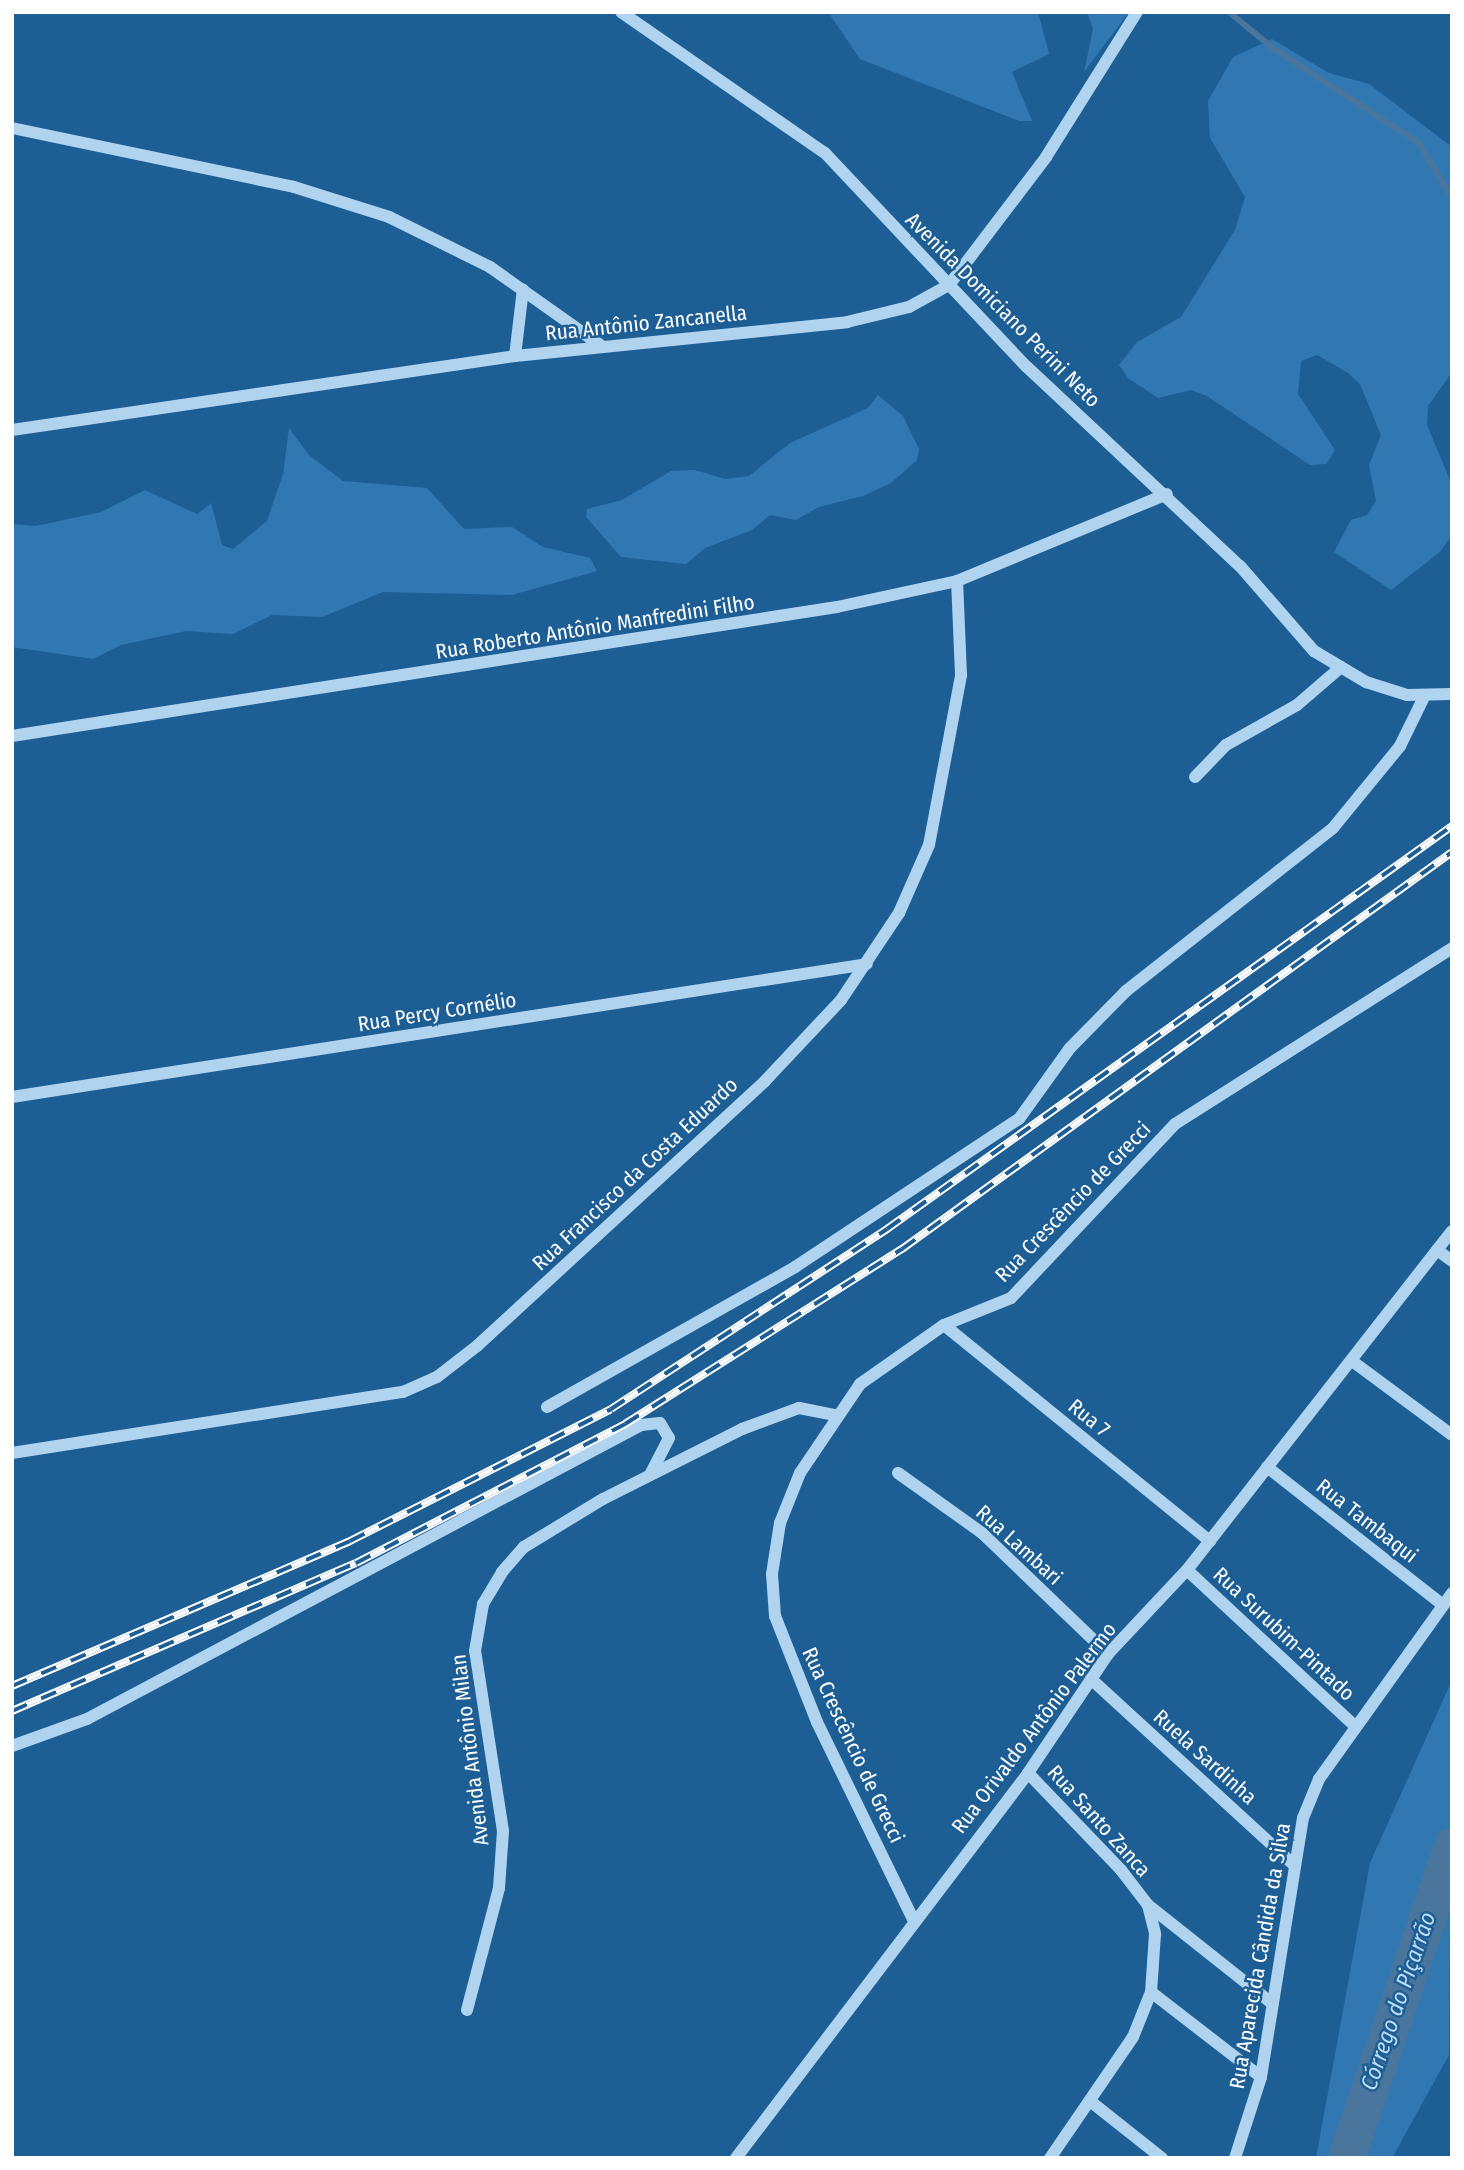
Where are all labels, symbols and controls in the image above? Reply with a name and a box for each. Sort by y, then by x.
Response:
street label: Avenida Domiciano Perini Neto [900,207,1106,413]
street label: Rua Antônio Zancanella [544,300,748,346]
street label: Rua Roberto Antônio Manfredini Filho [434,589,756,665]
street label: Rua Percy Cornélio [356,987,518,1037]
street label: Rua Francisco da Costa Eduardo [527,1072,743,1276]
street label: Rua Crescêncio de Grecci [990,1117,1156,1287]
street label: Rua 7 [1063,1394,1115,1442]
street label: Rua Tambaqui [1311,1474,1423,1568]
street label: Rua Lambari [971,1500,1067,1590]
street label: Rua Surubim-Pintado [1208,1562,1360,1706]
street label: Rua Orivaldo Antônio Palermo [946,1618,1122,1838]
street label: Rua Crescêncio de Grecci [797,1643,909,1847]
street label: Avenida Antônio Milan [446,1653,494,1847]
street label: Ruela Sardinha [1148,1704,1262,1810]
street label: Rua Santo Zanca [1042,1760,1156,1882]
street label: Rua Aparecida Cândida da Silva [1224,1821,1296,2091]
water label: Córrego do Piçarrão [1355,1908,1441,2094]

